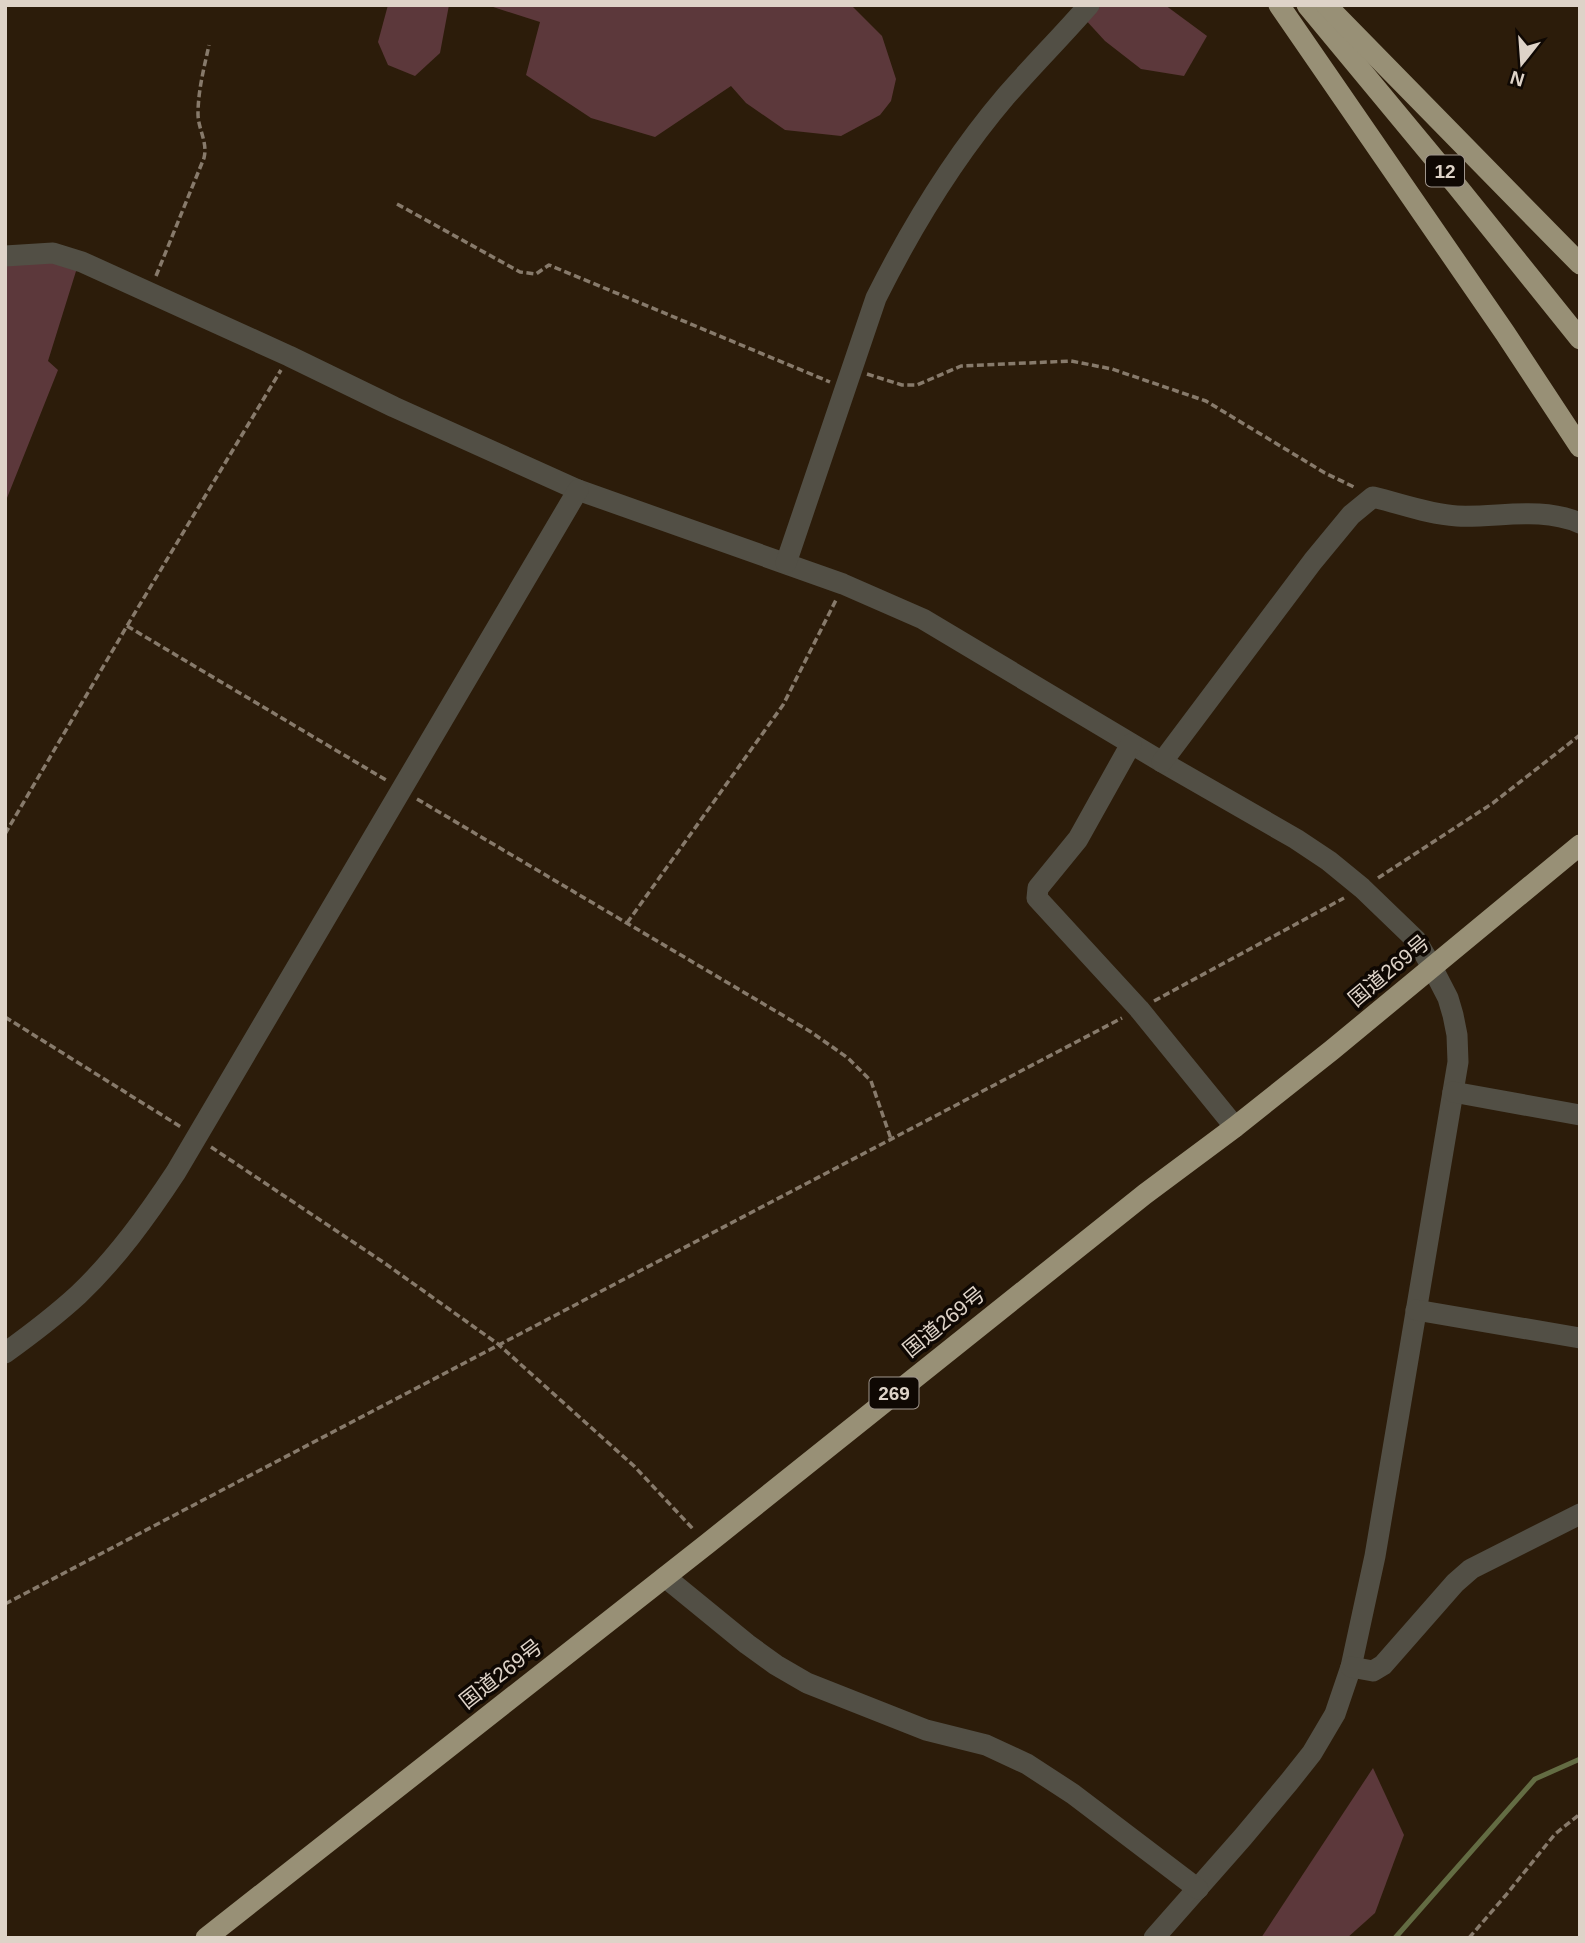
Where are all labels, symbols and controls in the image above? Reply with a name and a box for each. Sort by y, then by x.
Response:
north arrow [1487,28,1557,98]
text: N [1508,67,1527,91]
road number: 12 [1426,155,1464,186]
street label: 国道269号 [1344,930,1434,1011]
street label: 国道269号 [898,1282,989,1361]
road number: 269 [870,1378,918,1408]
street label: 国道269号 [455,1634,546,1713]

